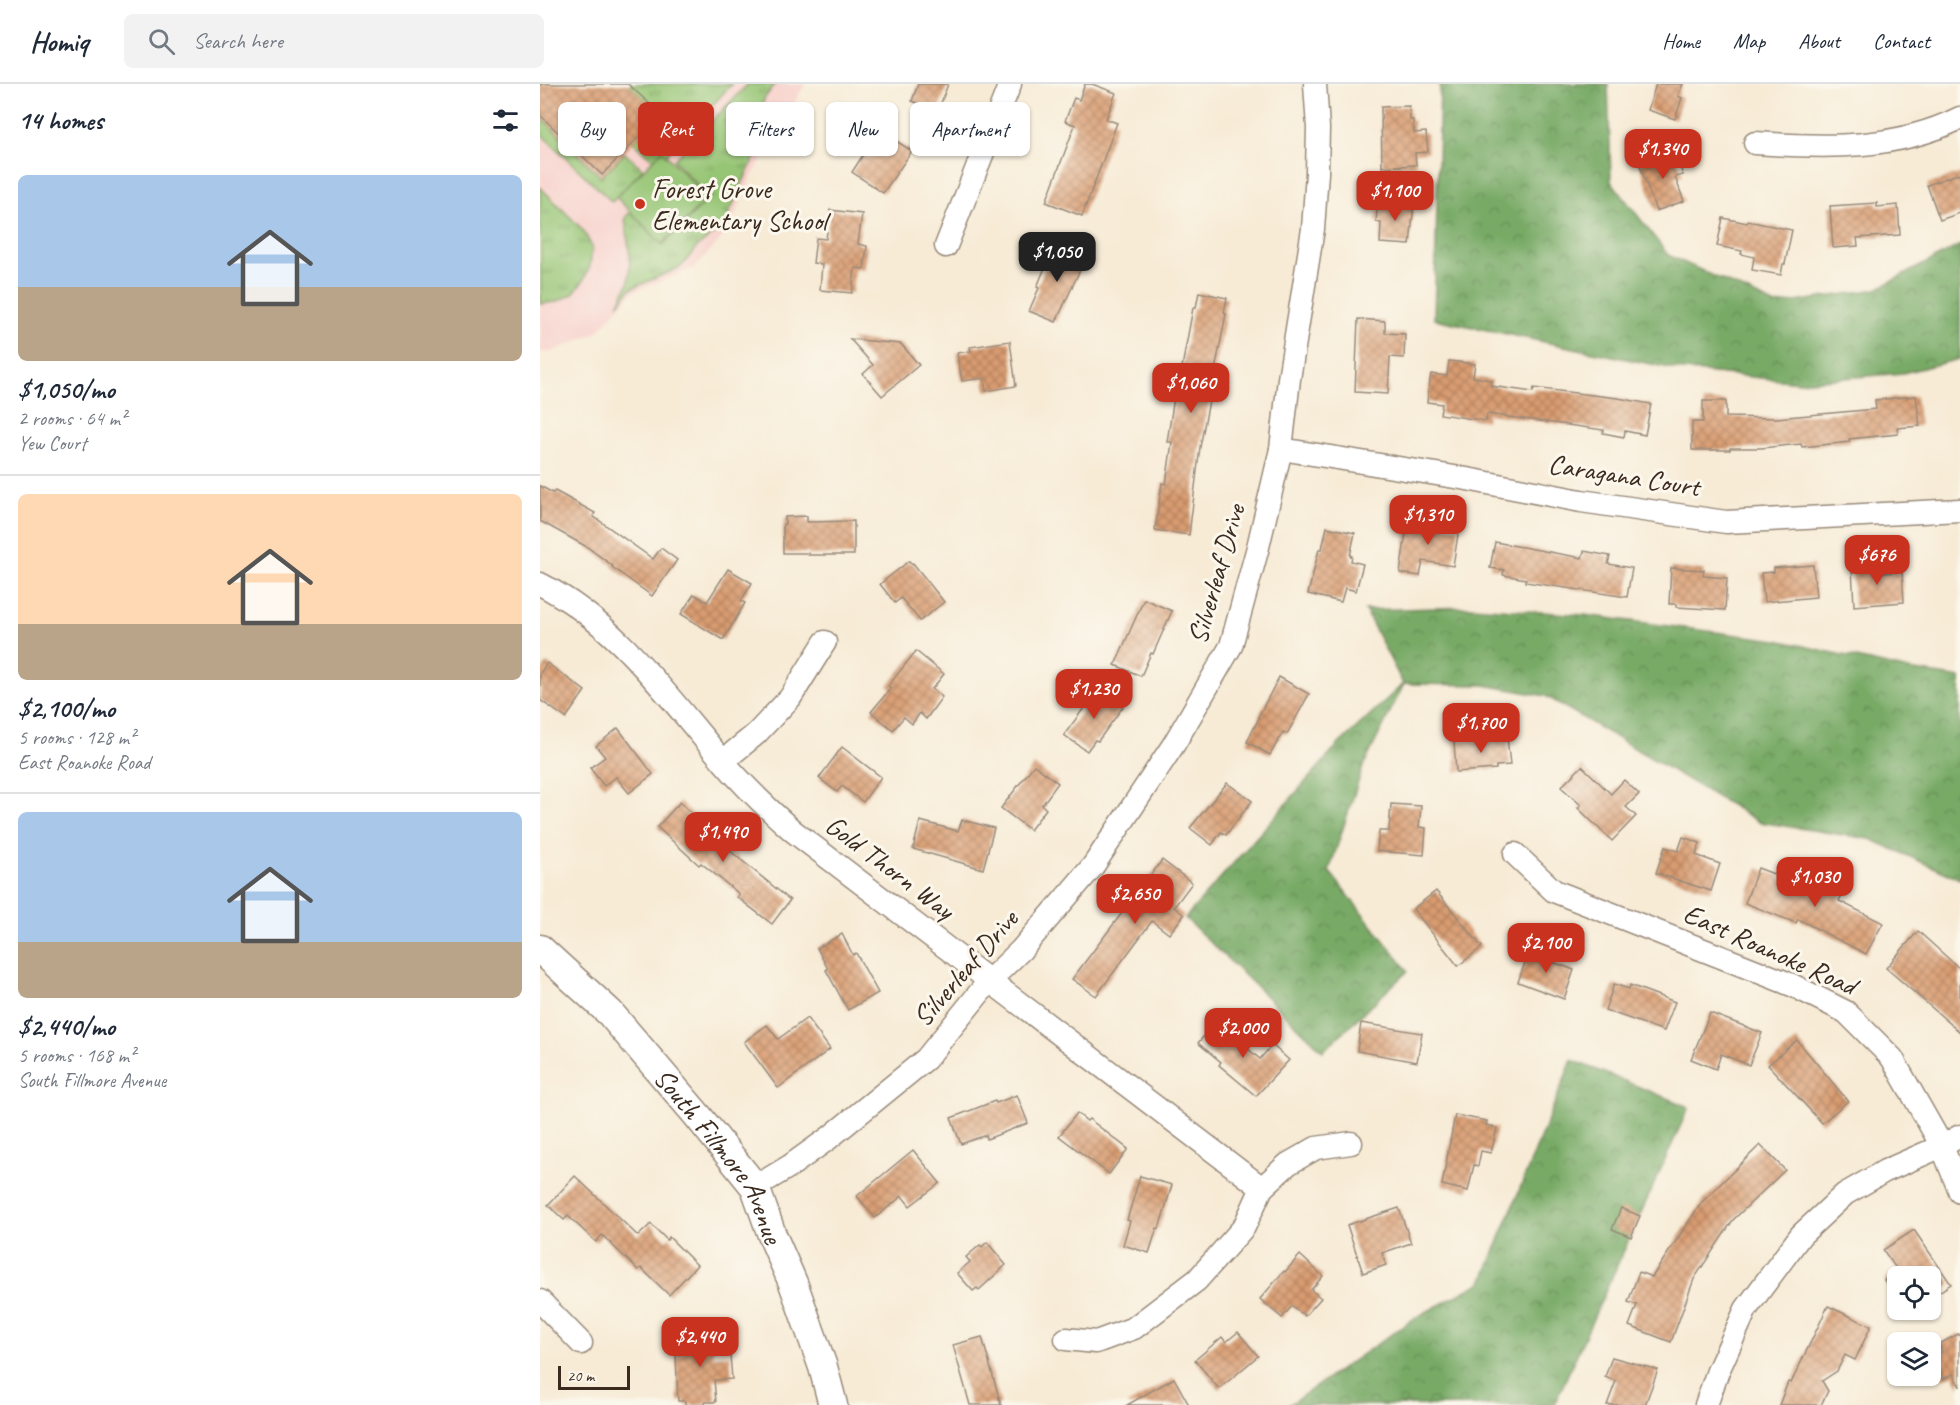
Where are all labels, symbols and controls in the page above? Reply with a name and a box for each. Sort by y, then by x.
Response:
search box [124,14,544,68]
text: Homiq [30,24,88,59]
icon: search [145,25,178,58]
text: Search here [193,27,283,55]
text: Home [1662,28,1700,54]
text: Map [1733,28,1765,54]
text: About [1798,28,1840,54]
text: Contact [1873,28,1930,54]
chip: Buy [558,102,626,156]
chip: Rent [638,102,714,156]
chip: Filters [726,102,814,156]
chip: New [826,102,898,156]
chip: Apartment [910,102,1030,156]
text: 14 homes [18,104,103,137]
icon: filters [489,104,522,137]
pin: $1,340 [1614,129,1712,180]
text: $1,340 [1639,136,1687,161]
place label: Forest Grove Elementary School [652,171,832,238]
pin: $1,100 [1346,171,1444,222]
text: $1,100 [1371,178,1419,203]
marker: Forest Grove Elementary School [633,197,647,211]
icon: home [216,214,324,322]
pin: $1,050 [1008,232,1106,283]
text: $1,050 [1033,239,1081,264]
pin: $1,060 [1142,363,1240,414]
text: $1,060 [1166,370,1216,395]
text: $1,050/mo [18,373,115,406]
text: 2 rooms · 64 m² [18,406,126,431]
text: Yew Court [18,431,86,456]
street label: Caragana Court [1546,446,1705,505]
pin: $1,310 [1379,495,1477,546]
street label: Silverleaf Drive [1179,498,1253,648]
text: $1,310 [1404,502,1452,527]
icon: home [216,533,324,641]
pin: $676 [1841,535,1913,586]
text: $676 [1859,542,1895,567]
pin: $1,230 [1045,669,1143,720]
text: $1,230 [1070,676,1118,701]
text: $2,100/mo [18,692,115,725]
pin: $1,700 [1432,703,1530,754]
text: $1,700 [1457,710,1505,735]
text: 5 rooms · 128 m² [18,725,135,750]
text: East Roanoke Road [18,750,150,775]
street label: Gold Thorn Way [819,807,963,928]
pin: $1,490 [674,812,772,863]
text: $1,490 [699,819,747,844]
icon: home [216,851,324,959]
pin: $1,030 [1766,857,1864,908]
text: $1,030 [1791,864,1839,889]
pin: $2,650 [1086,874,1184,925]
text: $2,650 [1110,881,1160,906]
street label: East Roanoke Road [1678,895,1865,1004]
street label: Silverleaf Drive [905,901,1027,1034]
pin: $2,100 [1497,923,1595,974]
text: $2,100 [1522,930,1570,955]
pin: $2,000 [1194,1008,1292,1059]
text: $2,440/mo [18,1010,115,1043]
text: $2,000 [1219,1015,1267,1040]
text: 5 rooms · 168 m² [18,1043,135,1068]
street label: South Fillmore Avenue [647,1061,792,1251]
text: South Fillmore Avenue [18,1068,166,1093]
map controls [1887,1266,1941,1386]
button: locate [1887,1266,1941,1320]
pin: $2,440 [651,1317,749,1368]
text: $2,440 [676,1324,724,1349]
button: layers [1887,1332,1941,1386]
scale bar [558,1363,630,1390]
text: 20 m [567,1366,594,1386]

